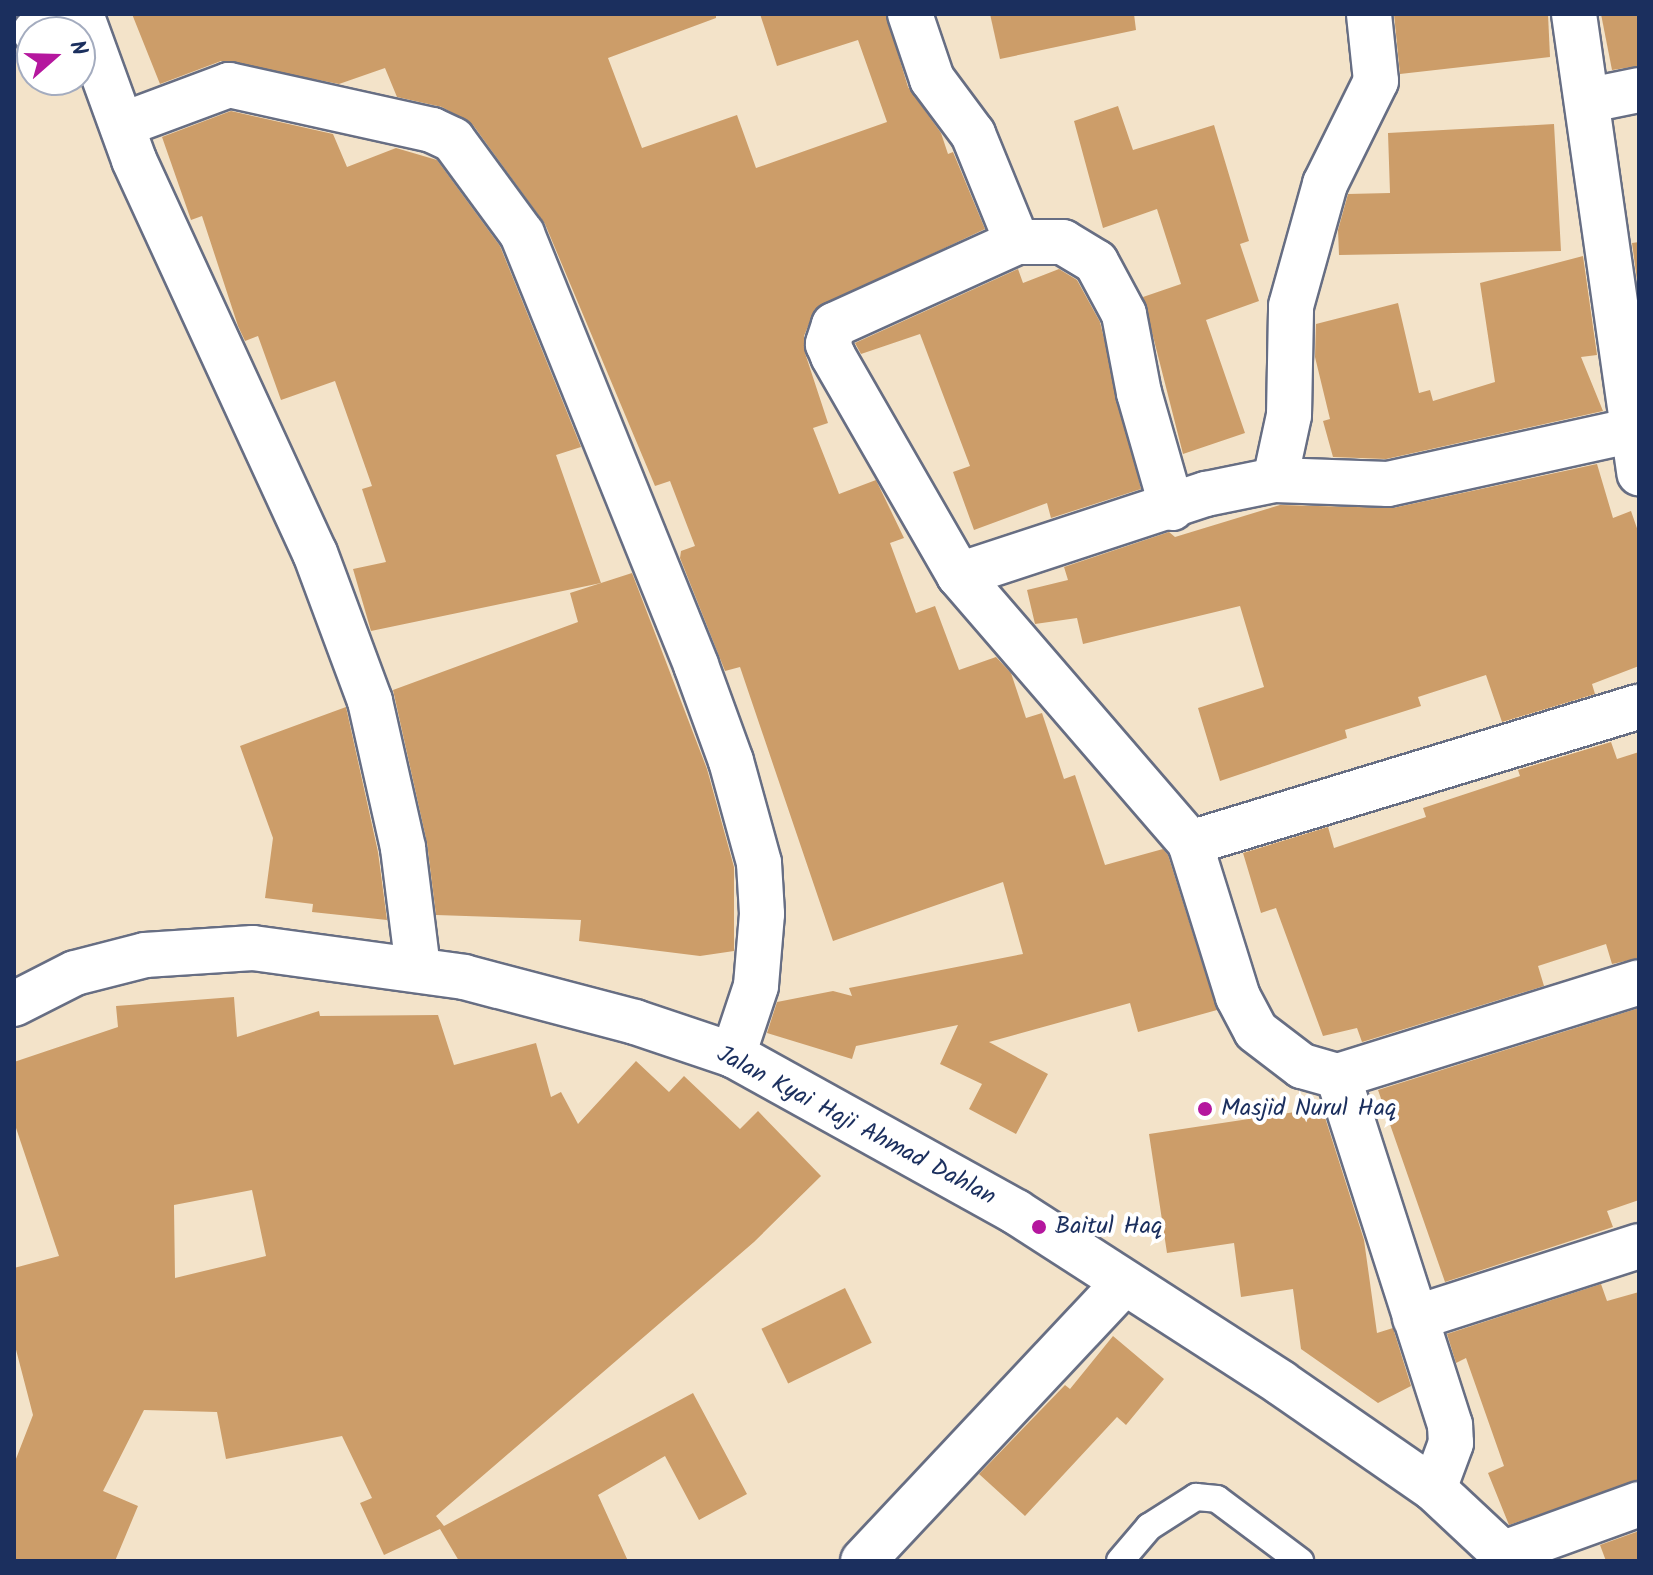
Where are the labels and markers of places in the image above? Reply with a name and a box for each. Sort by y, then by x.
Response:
place label: Masjid Nurul Haq [1221,1095,1396,1123]
marker: Masjid Nurul Haq [1196,1100,1214,1118]
place label: Baitul Haq [1055,1213,1162,1241]
marker: Baitul Haq [1030,1218,1048,1236]

